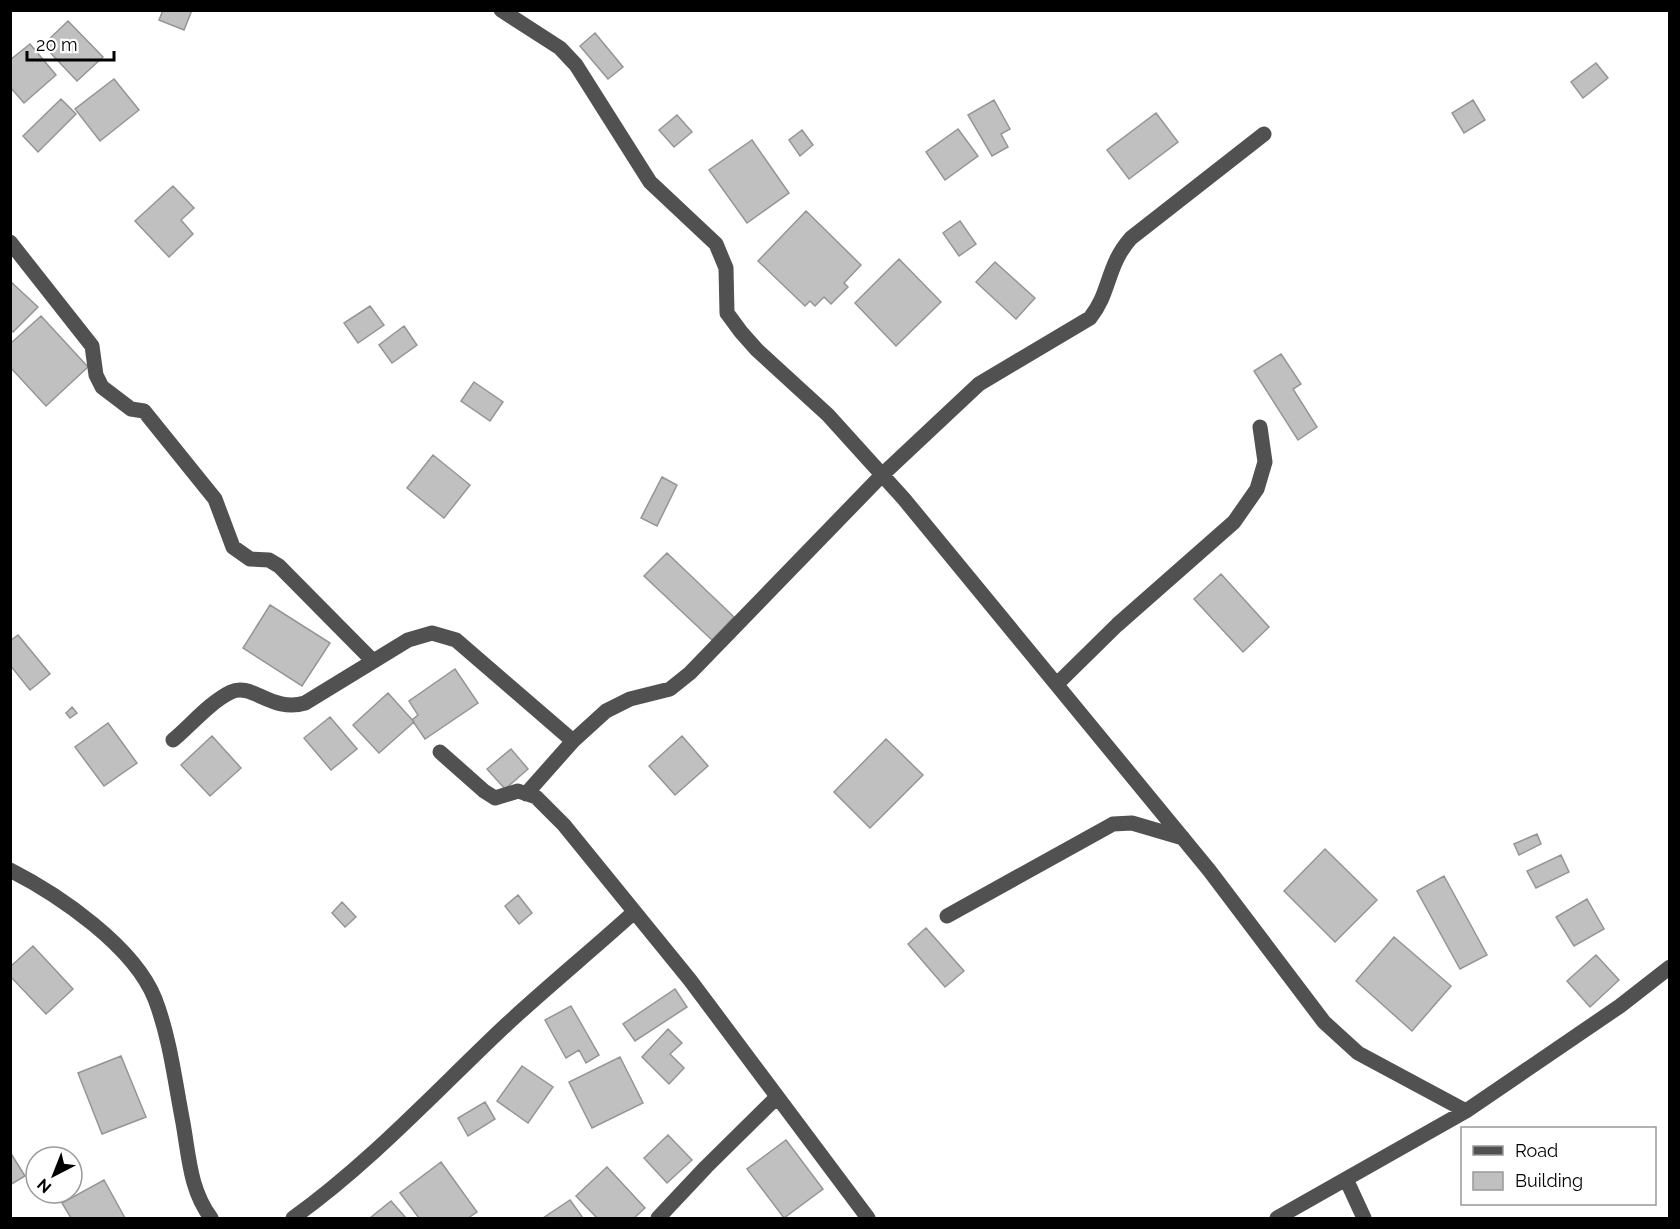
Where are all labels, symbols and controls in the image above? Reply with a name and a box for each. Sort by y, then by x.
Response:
scale bar [27,24,114,62]
text: 20 m [36,34,78,55]
legend [1461,1127,1656,1205]
text: Road [1515,1140,1558,1161]
north arrow [24,1145,84,1205]
text: Building [1515,1170,1583,1191]
text: N [33,1175,55,1197]

